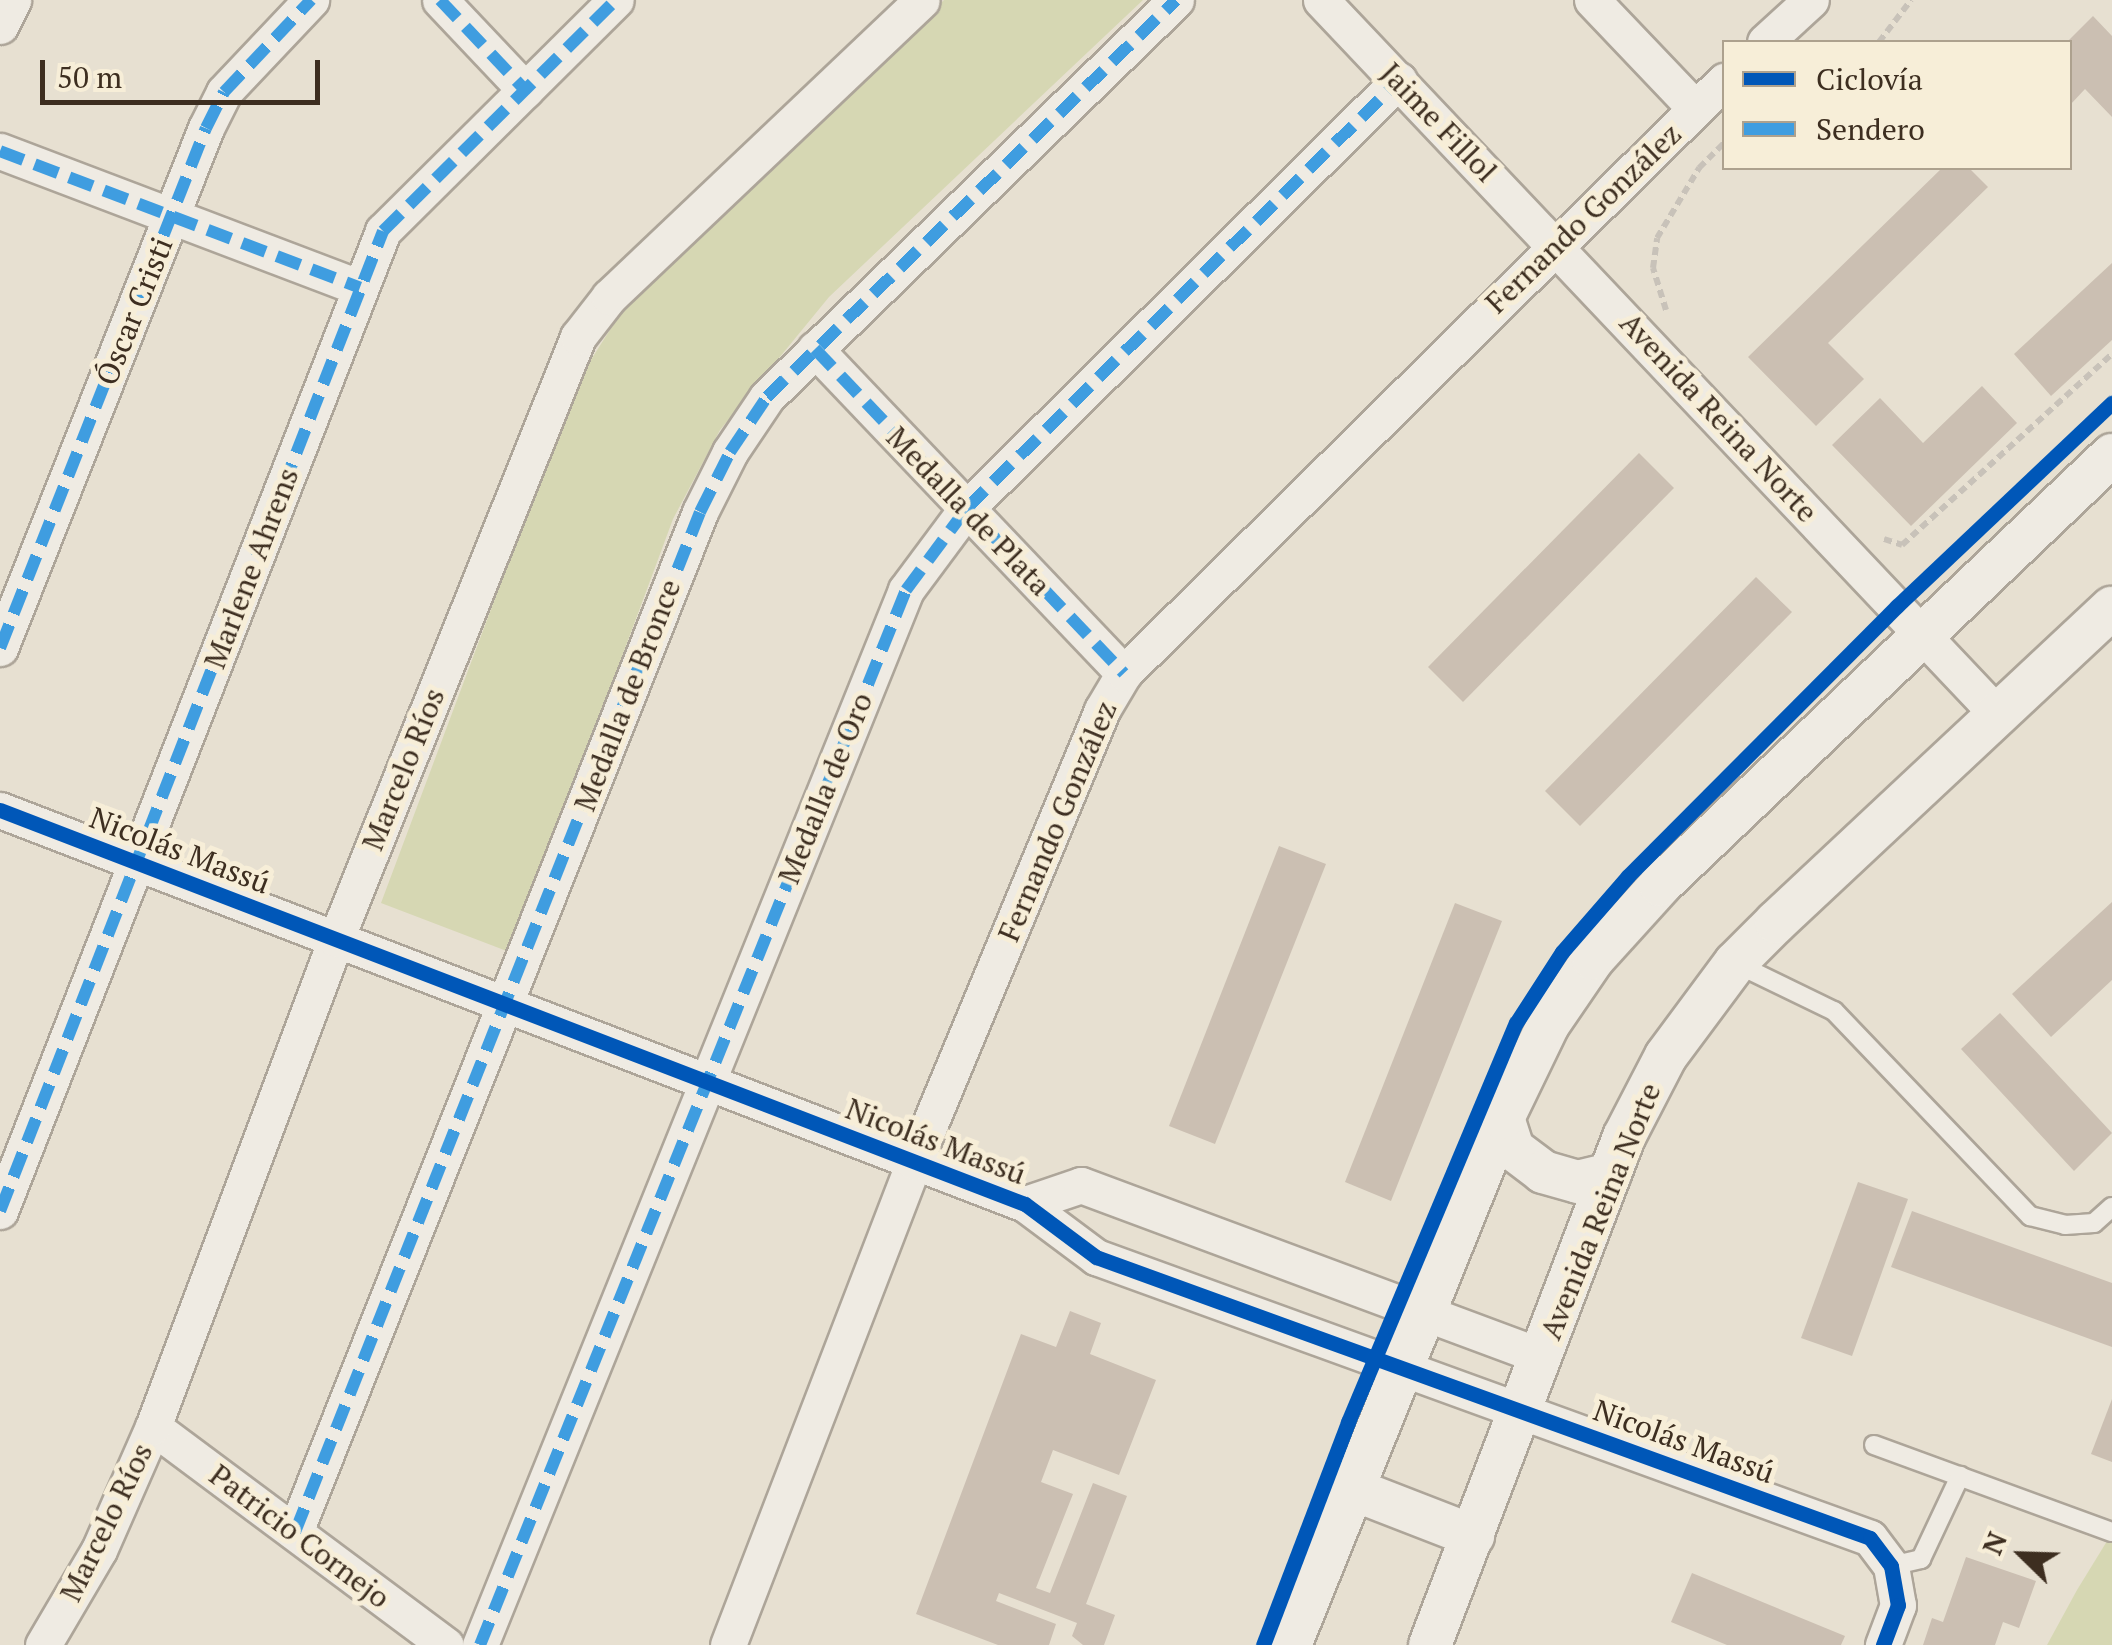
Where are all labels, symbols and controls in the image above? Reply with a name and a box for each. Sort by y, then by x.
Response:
scale bar [45,40,325,102]
legend [1722,40,2072,170]
street label: Jaime Fillol [1373,55,1505,189]
text: 50 m [57,57,122,97]
text: Ciclovía [1816,59,1923,99]
text: Sendero [1816,109,1925,149]
street label: Fernando González [1478,116,1688,320]
street label: Óscar Cristi [88,232,180,390]
street label: Avenida Reina Norte [1613,305,1825,529]
street label: Medalla de Plata [879,419,1059,603]
street label: Marlene Ahrens [196,462,306,674]
street label: Medalla de Bronce [566,574,688,816]
street label: Marcelo Ríos [354,683,452,855]
street label: Medalla de Oro [770,687,880,889]
street label: Fernando González [990,695,1124,947]
street label: Nicolás Massú [85,799,275,901]
street label: Avenida Reina Norte [1532,1078,1668,1344]
street label: Nicolás Massú [841,1090,1031,1192]
street label: Nicolás Massú [1589,1392,1779,1490]
street label: Marcelo Ríos [52,1437,160,1607]
street label: Patricio Cornejo [203,1457,397,1615]
north arrow [1972,1505,2072,1605]
text: N [1973,1526,2015,1560]

